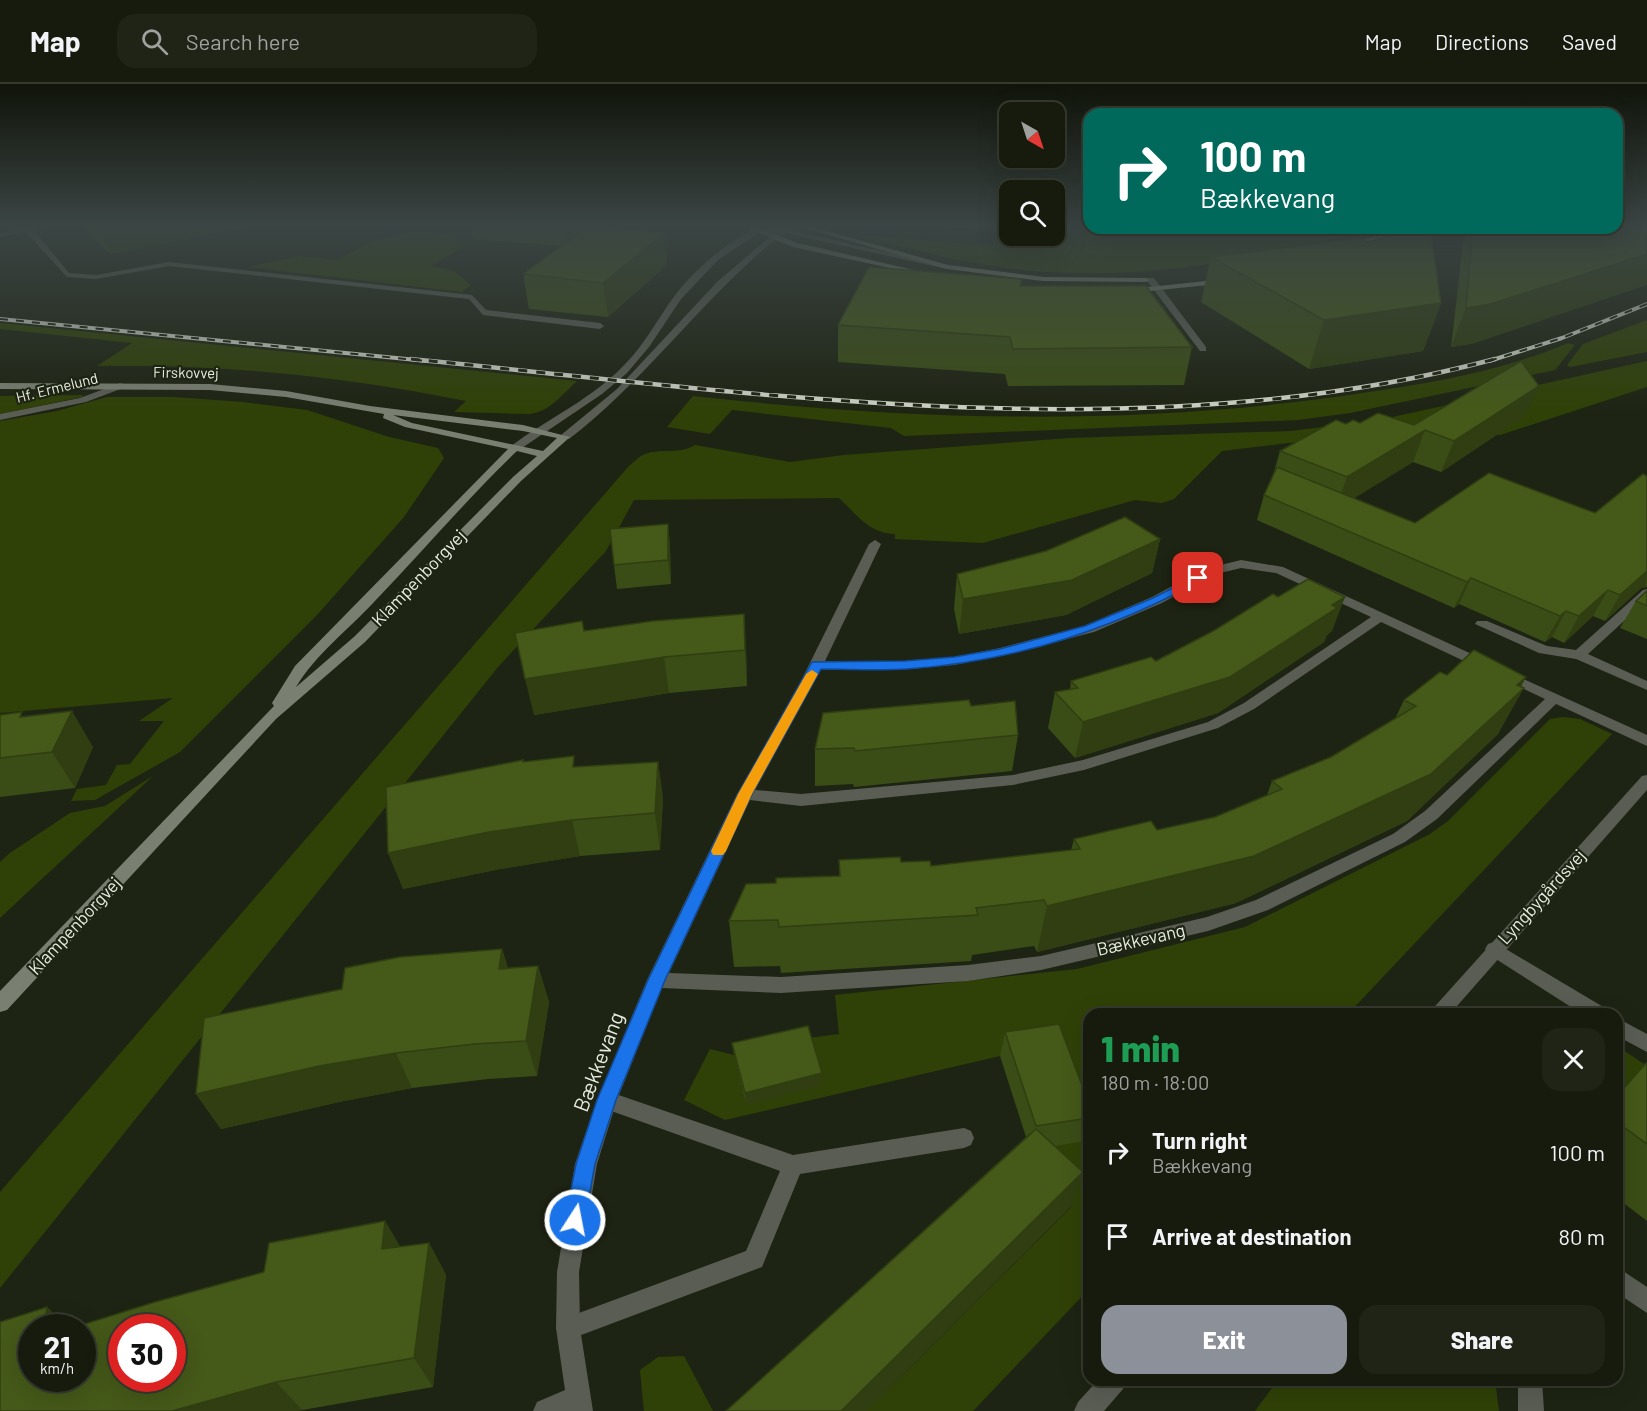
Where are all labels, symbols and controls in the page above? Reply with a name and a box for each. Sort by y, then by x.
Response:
search box [117,14,537,68]
text: Map [30,24,81,58]
icon: search [138,25,171,58]
text: Search here [186,28,300,54]
text: Map [1365,29,1402,54]
text: Directions [1435,29,1529,54]
text: Saved [1562,29,1617,54]
north arrow [999,102,1065,168]
map controls [999,102,1065,246]
text: 100 m [1200,130,1306,180]
icon: right [1101,132,1179,210]
button: search [999,180,1065,246]
text: Bækkevang [1200,181,1335,213]
street label: Firskovvej [153,362,219,382]
street label: Hf. Ermelund [14,368,100,406]
street label: Klampenborgvej [367,524,470,630]
pin [1172,552,1223,603]
icon: arrive [1181,561,1214,594]
street label: Lyngbygårdsvej [1493,844,1590,949]
street label: Klampenborgvej [23,872,125,979]
street label: Bækkevang [1094,918,1187,960]
street label: Bækkevang [567,1008,628,1115]
text: 1 min [1101,1026,1180,1069]
button: close [1542,1028,1605,1091]
text: 180 m · 18:00 [1101,1070,1209,1094]
text: Turn right [1152,1127,1247,1153]
icon: right [1101,1136,1134,1169]
text: 100 m [1550,1139,1605,1165]
text: Bækkevang [1152,1153,1252,1177]
position arrow [543,1188,607,1252]
icon: arrive [1101,1220,1134,1253]
text: Arrive at destination [1152,1223,1351,1249]
text: 80 m [1559,1223,1605,1249]
button: Exit [1101,1305,1347,1374]
button: Share [1359,1305,1605,1374]
speed limit sign: 30 [108,1314,186,1392]
text: 21 [43,1328,71,1364]
text: km/h [40,1359,74,1377]

